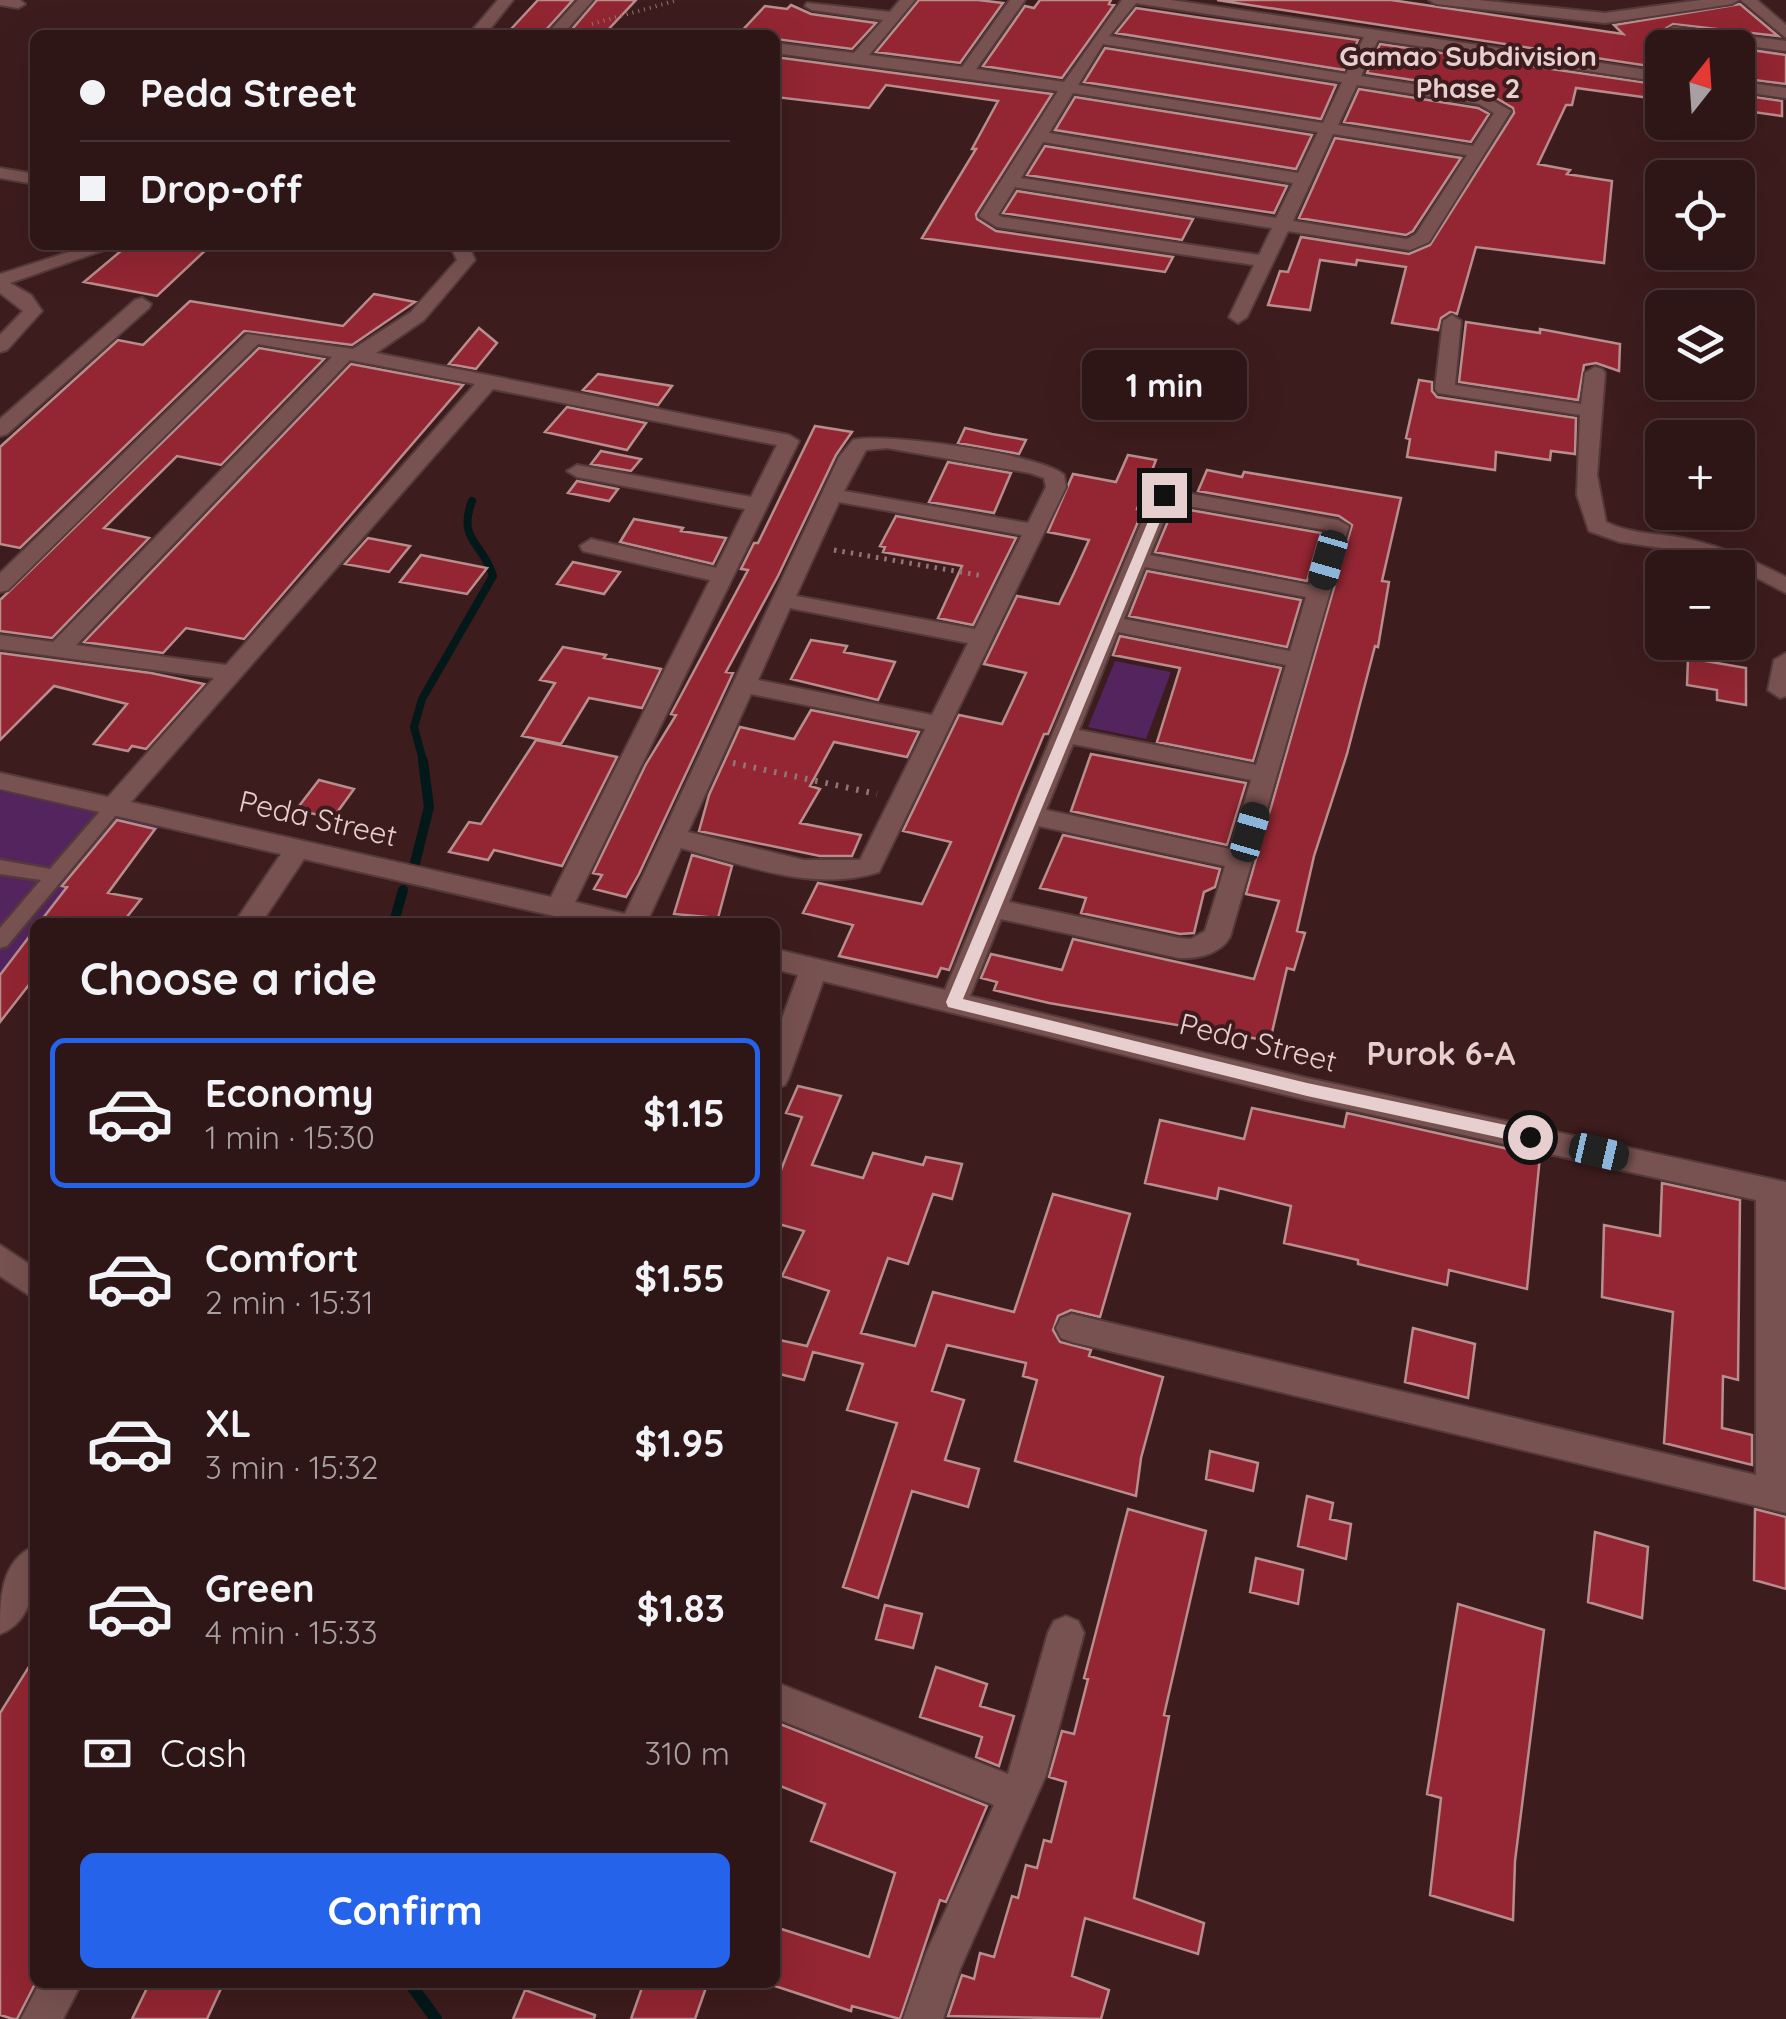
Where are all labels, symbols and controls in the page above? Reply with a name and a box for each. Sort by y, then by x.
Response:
north arrow [1645,30,1755,140]
map controls [1645,30,1755,660]
district label: Gamao Subdivision Phase 2 [1339,38,1597,105]
text: Peda Street [140,69,358,117]
button: locate [1645,160,1755,270]
text: Drop-off [140,165,302,213]
button: layers [1645,290,1755,400]
callout: 1 min [1082,350,1246,420]
text: 1 min [1126,365,1203,405]
button: + [1645,420,1755,530]
route end [1142,473,1187,518]
car [1305,527,1351,593]
button: − [1645,550,1755,660]
street label: Peda Street [235,781,401,855]
car [1227,799,1273,865]
text: Choose a ride [80,950,377,1006]
street label: Peda Street [1175,1004,1341,1080]
district label: Purok 6-A [1366,1033,1516,1073]
icon: car [85,1068,175,1158]
text: Economy [205,1069,374,1117]
text: $1.15 [643,1089,725,1137]
route start [1508,1115,1553,1160]
text: 1 min · 15:30 [205,1117,375,1157]
car [1566,1131,1632,1173]
icon: car [85,1233,175,1323]
text: Comfort [205,1234,359,1282]
text: $1.55 [634,1254,725,1302]
text: 2 min · 15:31 [205,1282,374,1322]
icon: car [85,1398,175,1488]
text: XL [205,1399,251,1447]
text: $1.95 [635,1419,725,1467]
text: 3 min · 15:32 [205,1447,379,1487]
icon: car [85,1563,175,1653]
text: Green [205,1564,315,1612]
text: $1.83 [637,1584,725,1632]
text: 4 min · 15:33 [205,1612,378,1652]
icon: cash [80,1726,135,1781]
text: Cash [160,1729,247,1777]
text: 310 m [644,1733,730,1773]
button: Confirm [80,1853,730,1968]

